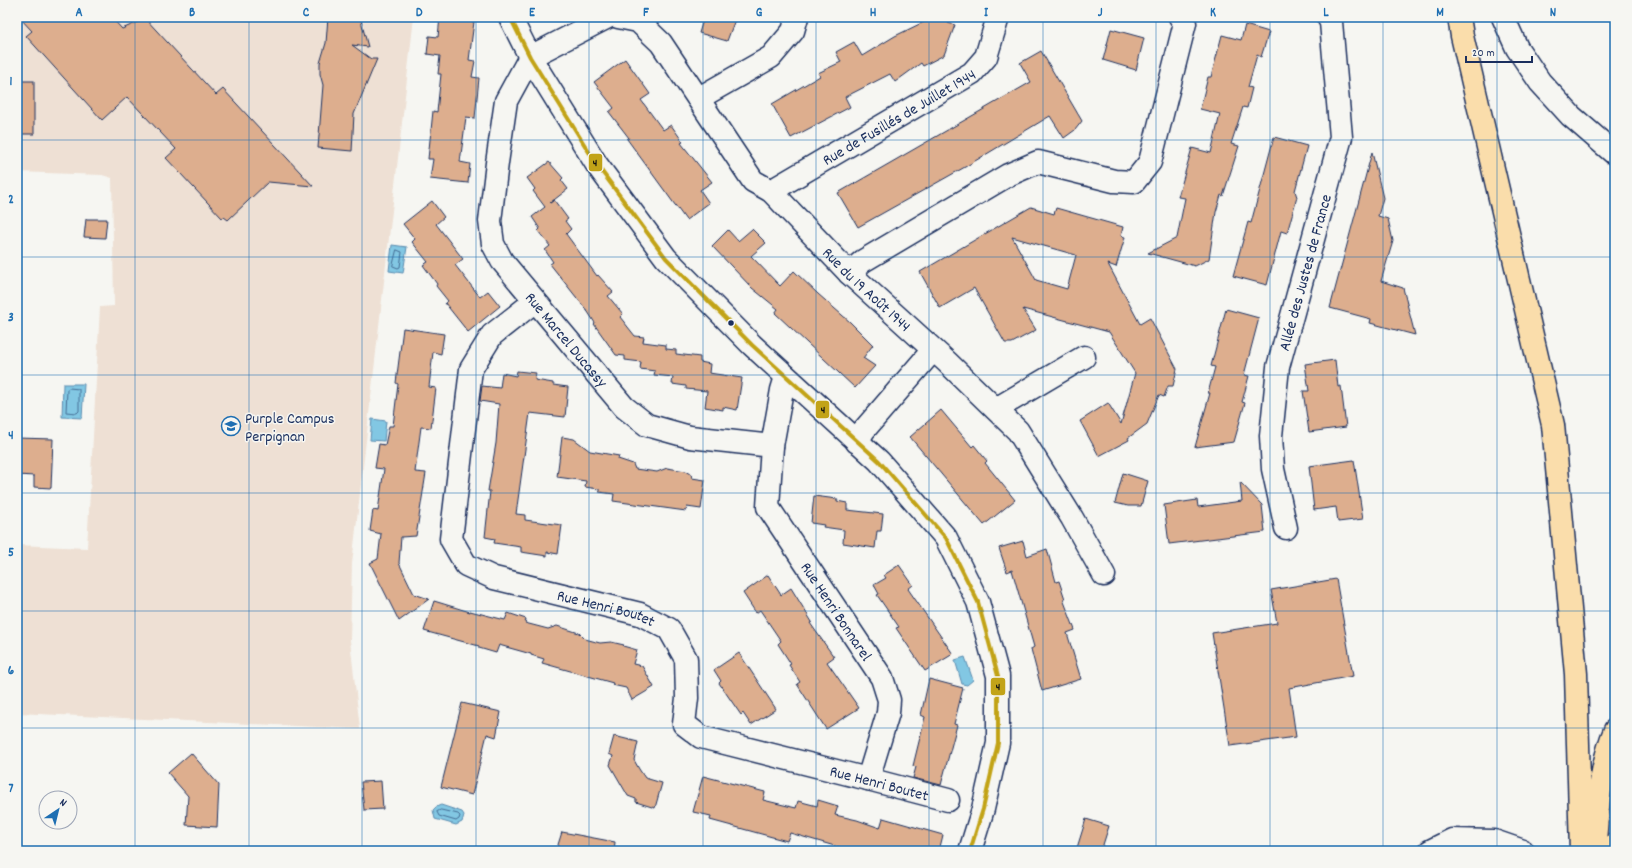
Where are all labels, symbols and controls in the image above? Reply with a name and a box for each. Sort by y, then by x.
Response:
text: A [75,4,83,23]
text: B [189,4,195,23]
text: C [303,4,310,23]
text: D [416,4,423,23]
text: E [529,4,536,23]
text: F [643,4,649,23]
text: G [756,4,763,23]
text: H [870,4,877,23]
text: I [984,4,989,23]
text: J [1098,4,1103,23]
text: K [1210,4,1216,23]
text: L [1323,4,1329,23]
text: M [1436,4,1444,23]
text: N [1550,4,1556,23]
scale bar [1466,38,1532,64]
text: 20 m [1472,45,1495,62]
street label: Rue de Fusillés de Juillet 1944 [819,64,981,172]
text: 1 [10,73,13,92]
line badge: 4 [588,153,603,172]
text: 4 [593,156,597,172]
text: 2 [8,191,14,210]
street label: Allée des Justes de France [1274,192,1339,354]
street label: Rue du 19 Août 1944 [816,243,915,338]
street label: Rue Marcel Ducassy [519,288,612,394]
text: 3 [8,309,14,328]
unlabelled marker [726,318,736,328]
line badge: 4 [815,400,830,419]
text: 4 [821,403,825,419]
place label: Purple Campus Perpignan [245,408,335,449]
school or university icon: Purple Campus Perpignan [220,415,242,437]
text: 4 [8,427,14,446]
text: 5 [8,544,14,563]
street label: Rue Henri Bonnarel [794,558,877,666]
street label: Rue Henri Boutet [554,585,659,634]
text: 6 [8,662,15,681]
line badge: 4 [990,677,1006,696]
text: 4 [996,680,1000,696]
street label: Rue Henri Boutet [827,761,931,808]
text: 7 [9,780,14,799]
north arrow [38,790,78,830]
text: N [56,795,70,812]

